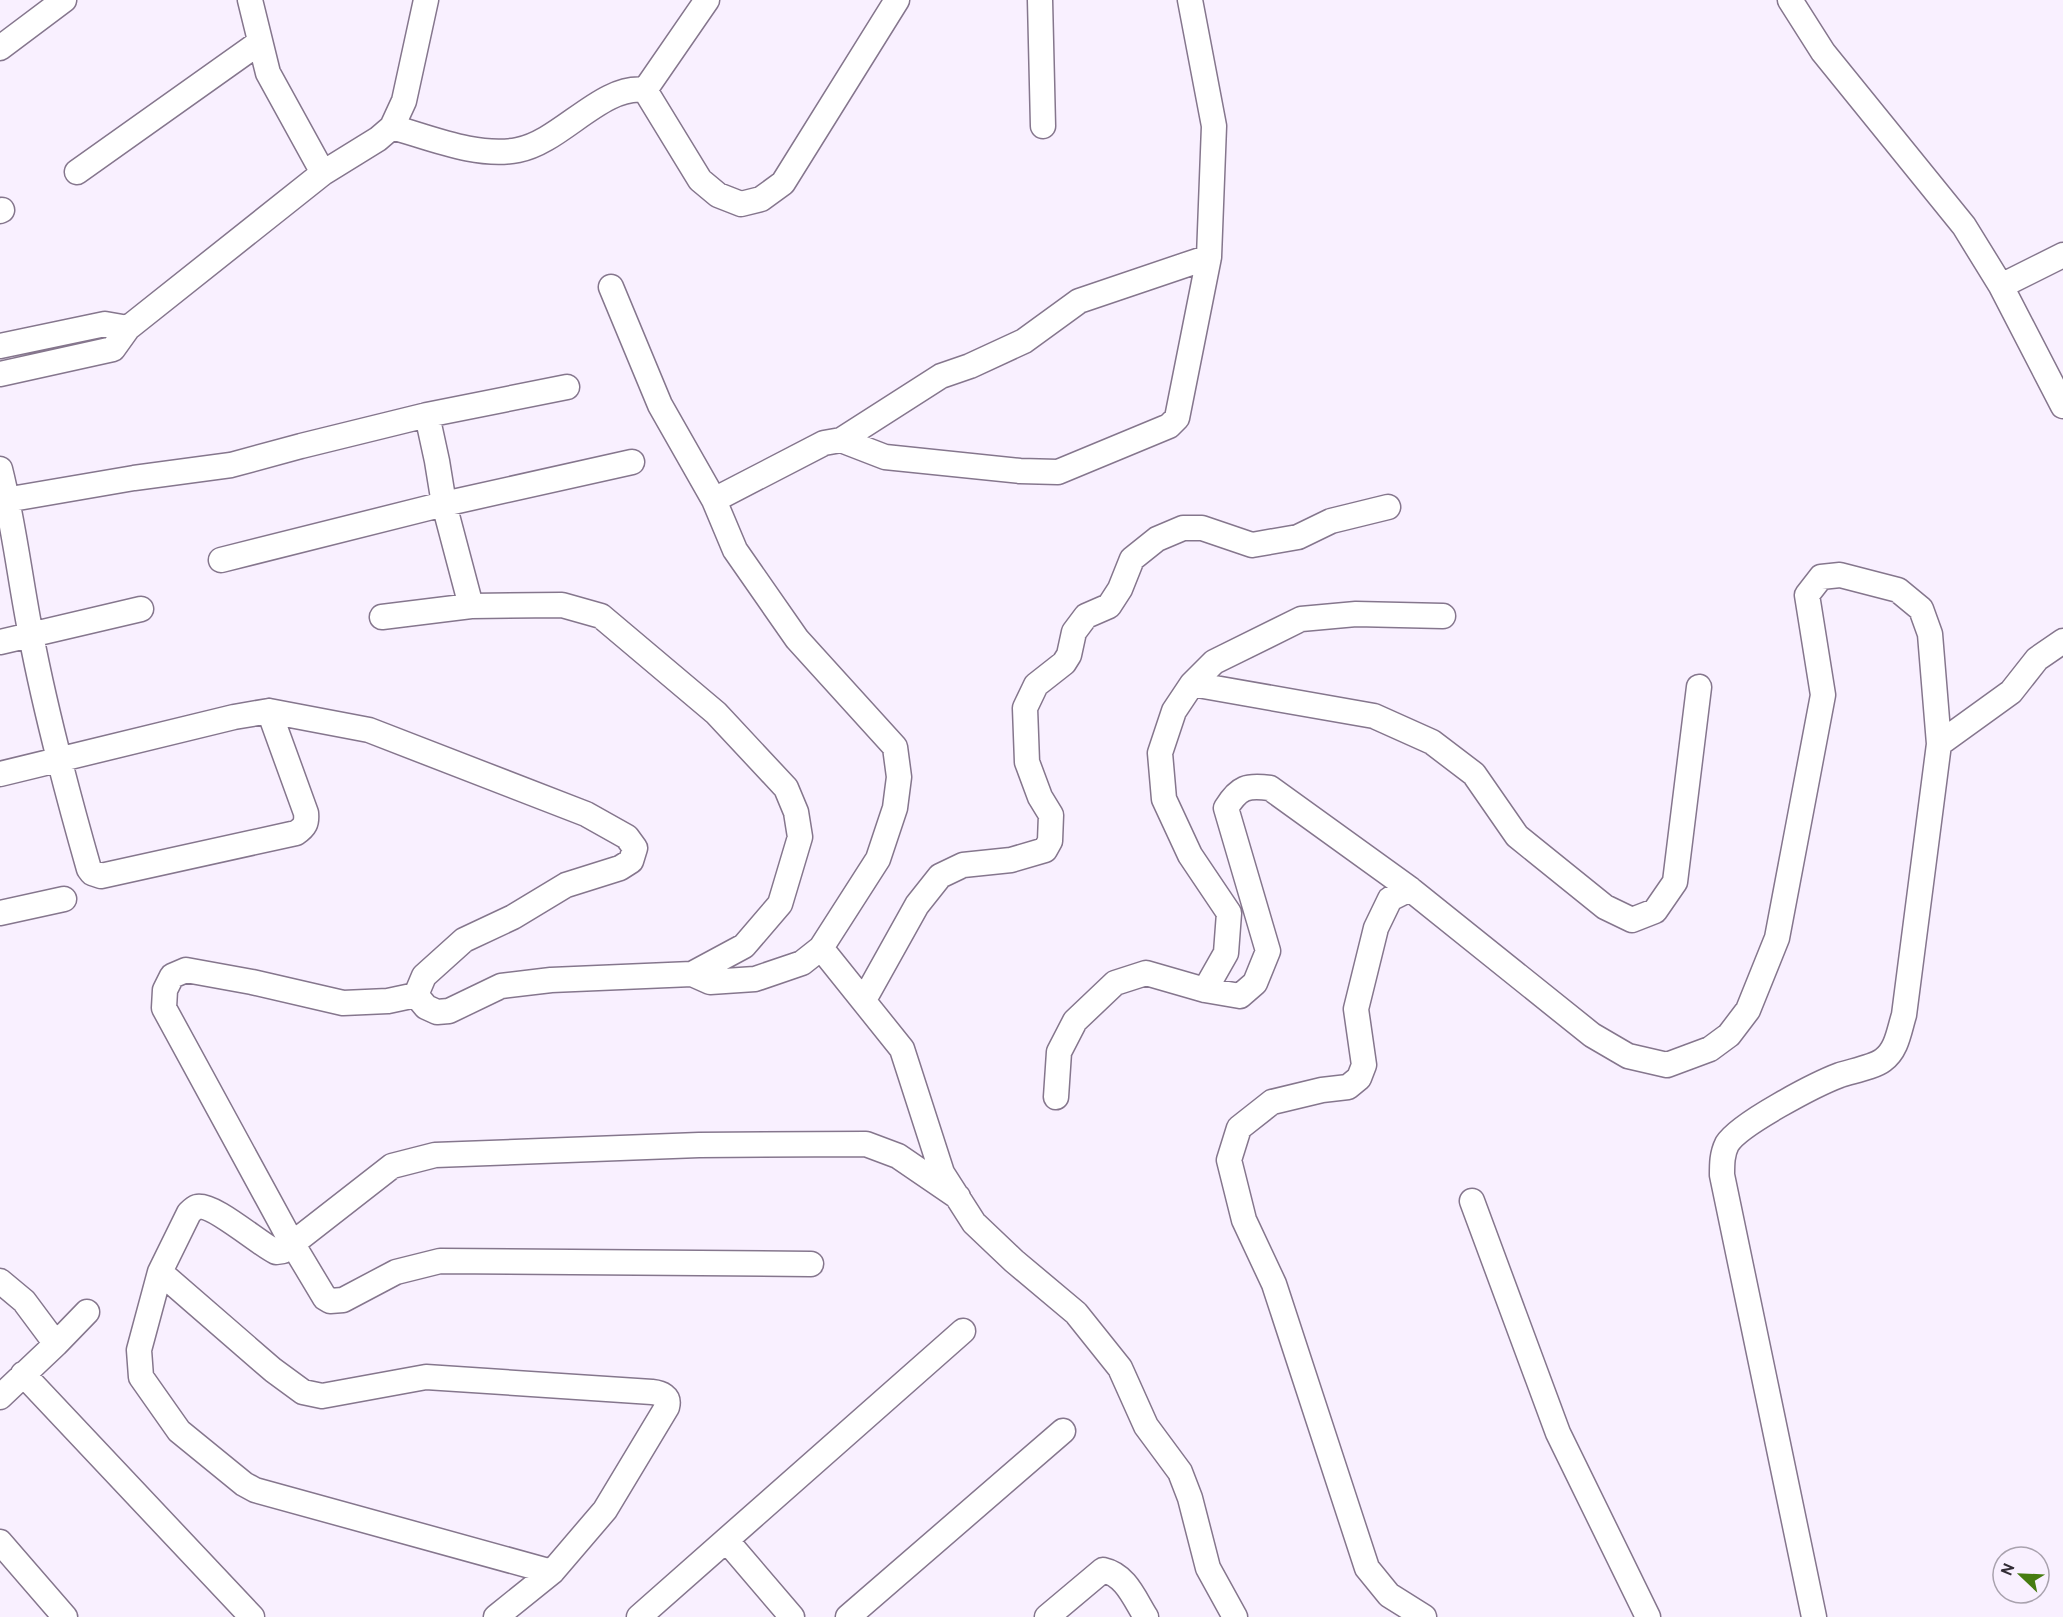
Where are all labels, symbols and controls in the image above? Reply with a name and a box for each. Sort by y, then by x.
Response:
north arrow [1991,1545,2051,1605]
text: N [1998,1561,2020,1579]

